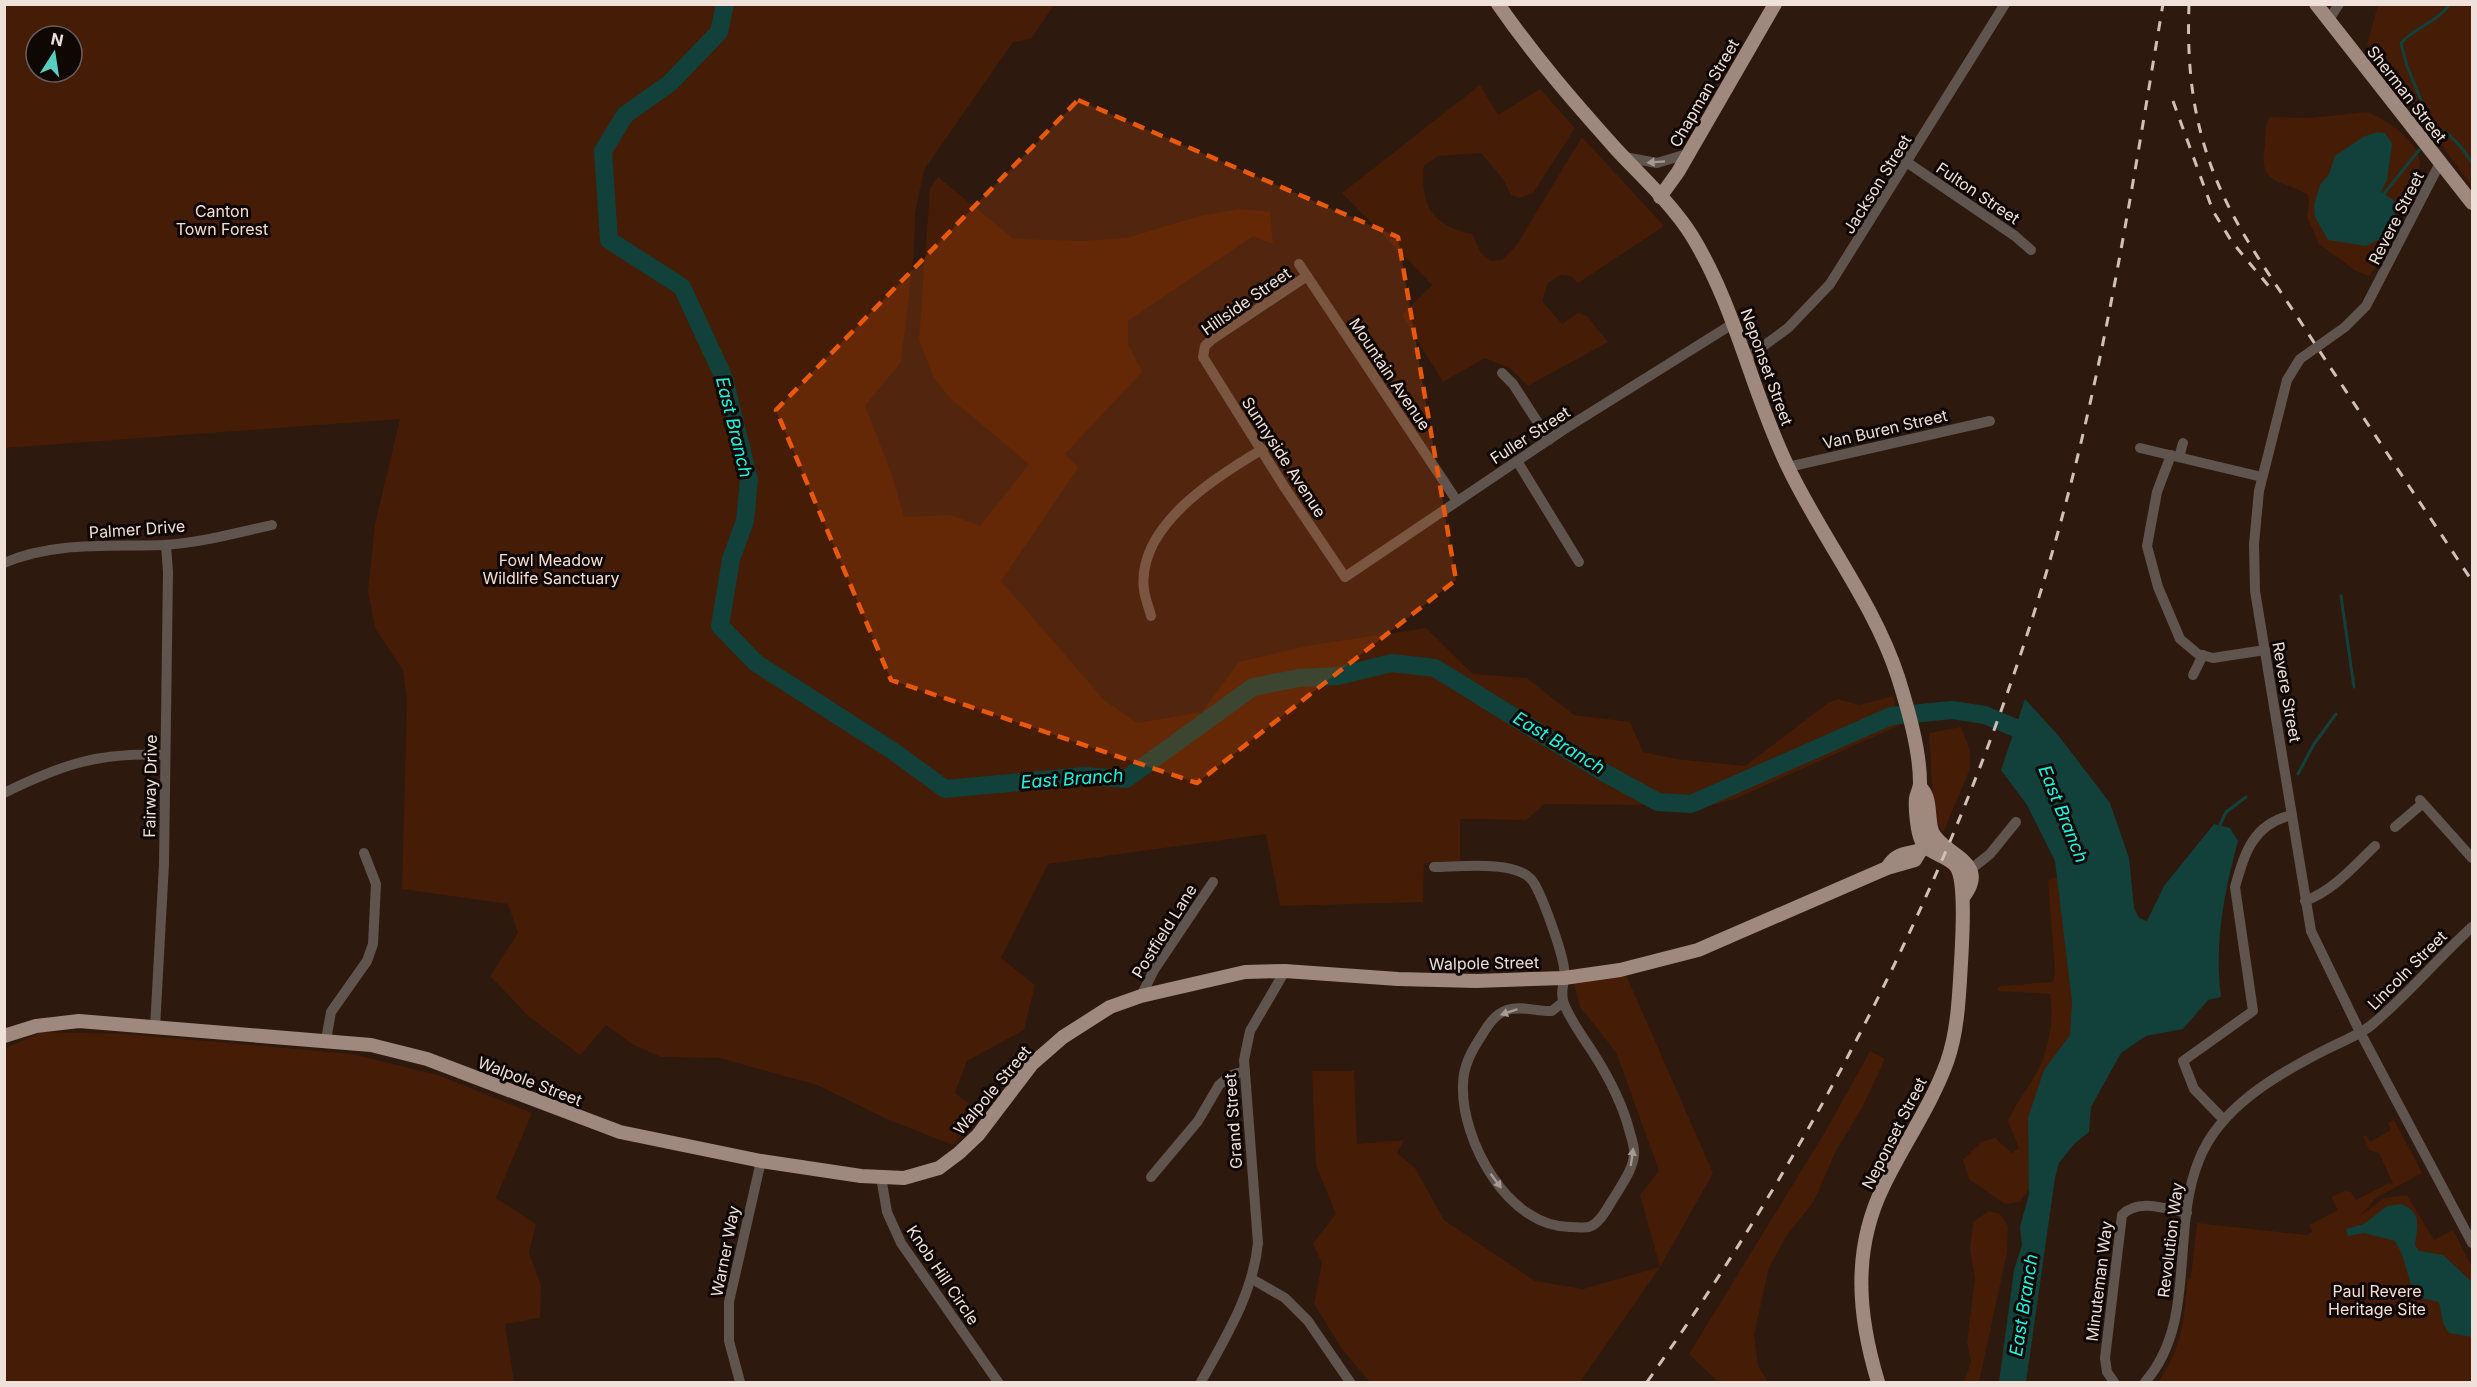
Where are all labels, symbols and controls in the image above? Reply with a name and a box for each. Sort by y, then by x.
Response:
north arrow [24,24,84,84]
text: N [49,28,65,50]
street label: Chapman Street [1665,35,1743,151]
street label: Sherman Street [2363,42,2451,146]
street label: Jackson Street [1839,131,1915,237]
one-way arrow [1646,157,1665,166]
street label: Fulton Street [1933,158,2023,228]
street label: Revere Street [2364,168,2428,268]
park label: Canton Town Forest [176,201,268,239]
street label: Hillside Street [1197,263,1295,339]
street label: Neponset Street [1737,306,1797,428]
street label: Mountain Avenue [1345,314,1435,434]
water label: East Branch [712,374,757,480]
street label: Sunnyside Avenue [1238,393,1330,521]
street label: Fuller Street [1486,402,1574,468]
street label: Van Buren Street [1821,405,1949,453]
street label: Palmer Drive [88,516,186,542]
park label: Fowl Meadow Wildlife Sanctuary [482,550,620,588]
street label: Revere Street [2268,640,2306,744]
water label: East Branch [1510,707,1609,778]
street label: Fairway Drive [139,734,161,838]
water label: East Branch [2034,762,2093,866]
water label: East Branch [1020,764,1124,793]
street label: Postfield Lane [1127,880,1201,982]
street label: Lincoln Street [2363,926,2451,1014]
street label: Walpole Street [1429,952,1539,974]
one-way arrow [1499,1007,1517,1017]
street label: Walpole Street [949,1041,1035,1139]
street label: Walpole Street [475,1052,585,1110]
street label: Grand Street [1220,1072,1246,1170]
street label: Neponset Street [1857,1074,1931,1192]
one-way arrow [1627,1147,1637,1166]
one-way arrow [1490,1172,1502,1188]
street label: Revolution Way [2153,1181,2187,1299]
street label: Warner Way [706,1204,744,1298]
street label: Minuteman Way [2082,1220,2116,1342]
street label: Knob Hill Circle [902,1221,984,1329]
water label: East Branch [2005,1252,2042,1358]
park label: Paul Revere Heritage Site [2328,1281,2426,1319]

